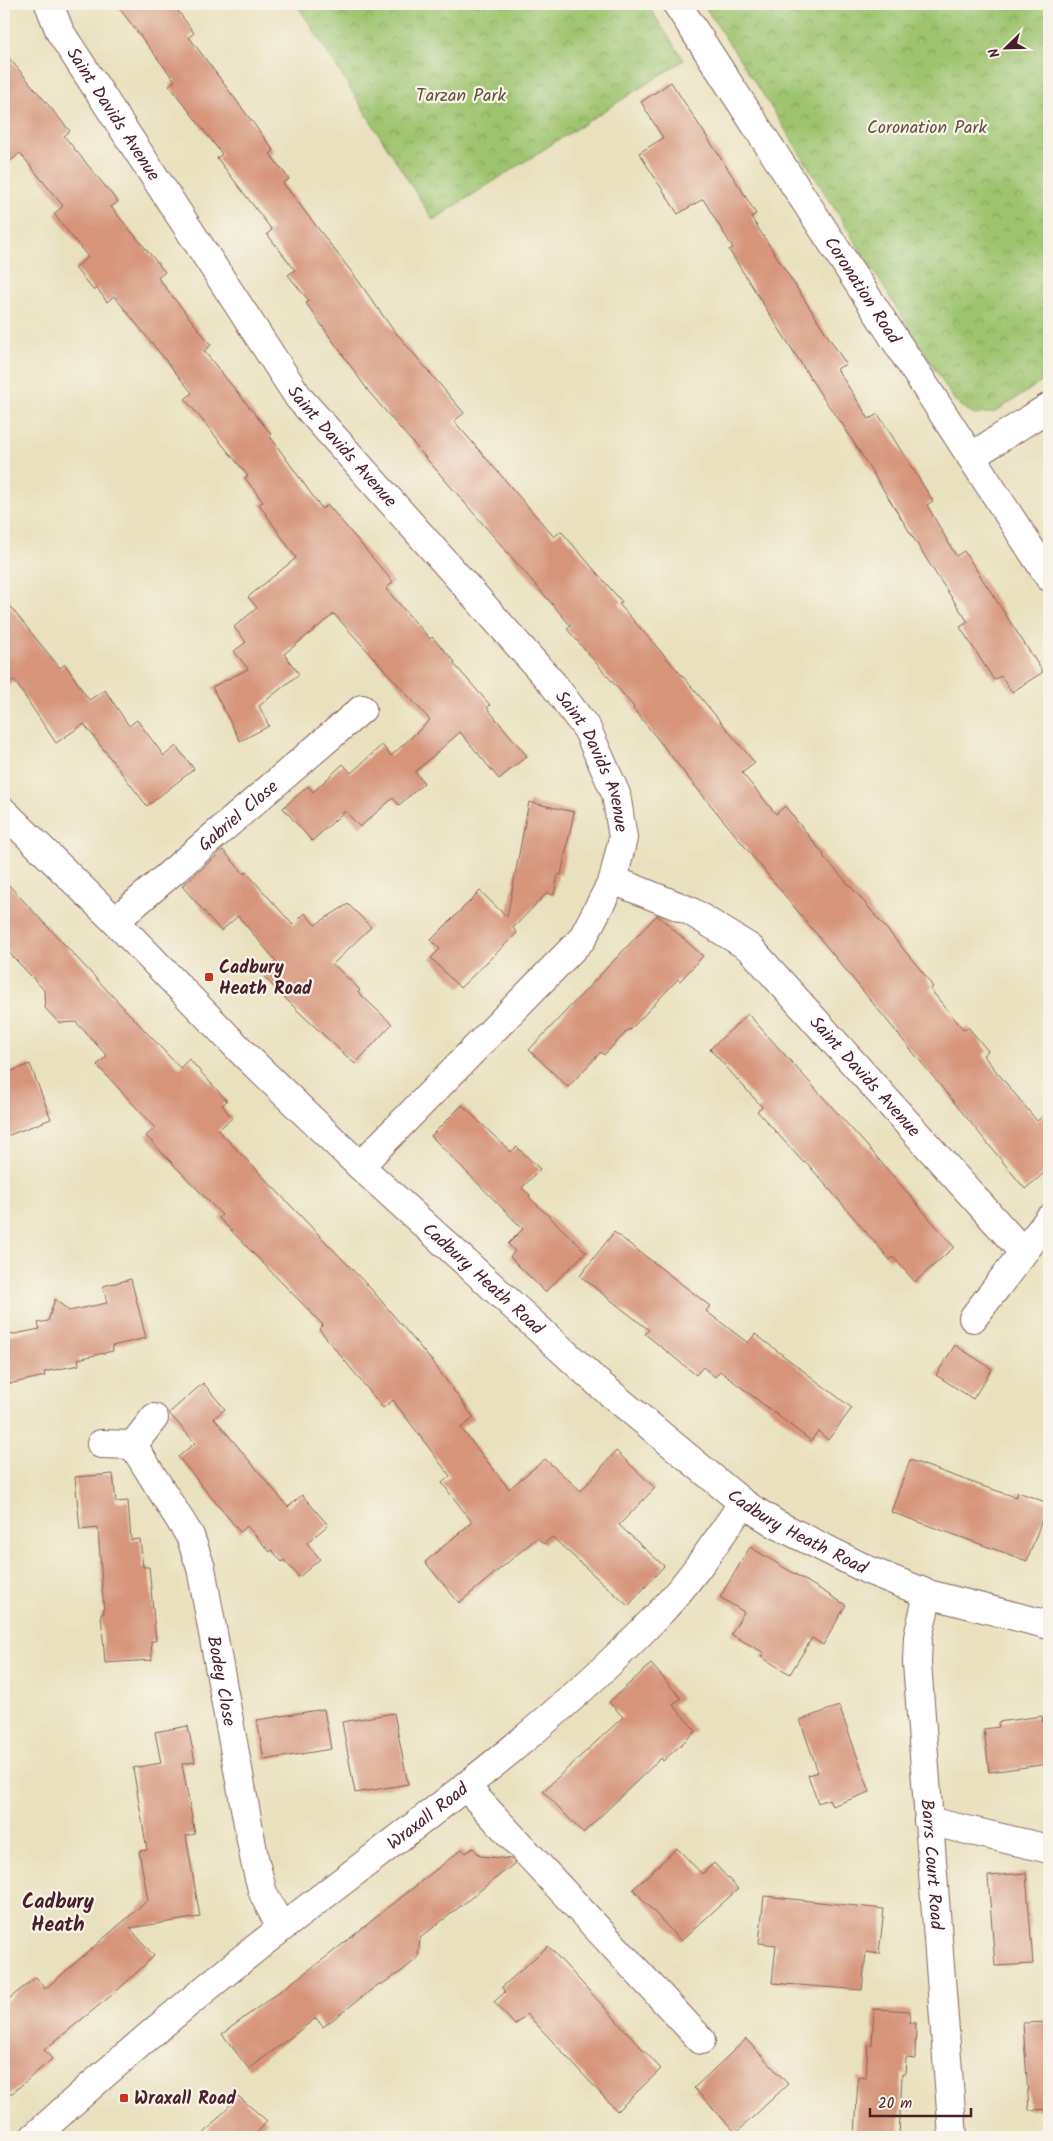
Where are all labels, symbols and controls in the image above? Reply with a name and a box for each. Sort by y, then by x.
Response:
north arrow [980,22,1030,72]
street label: Saint Davids Avenue [58,42,167,188]
text: N [983,44,1007,61]
park label: Tarzan Park [416,82,506,111]
park label: Coronation Park [867,114,988,143]
street label: Coronation Road [816,231,908,351]
street label: Saint Davids Avenue [279,380,403,515]
street label: Saint Davids Avenue [547,685,635,834]
street label: Gabriel Close [192,774,286,860]
place label: Cadbury Heath Road [219,954,312,1004]
marker: Cadbury Heath Road [203,971,215,983]
street label: Saint Davids Avenue [802,1010,927,1145]
street label: Cadbury Heath Road [415,1216,551,1344]
street label: Cadbury Heath Road [720,1482,873,1584]
street label: Bodey Close [198,1634,243,1729]
street label: Wraxall Road [381,1775,476,1858]
street label: Barrs Court Road [911,1798,950,1932]
district label: Cadbury Heath [22,1887,95,1942]
place label: Wraxall Road [134,2085,236,2114]
scale bar [870,2086,972,2118]
marker: Wraxall Road [118,2092,130,2104]
text: 20 m [878,2092,912,2116]

